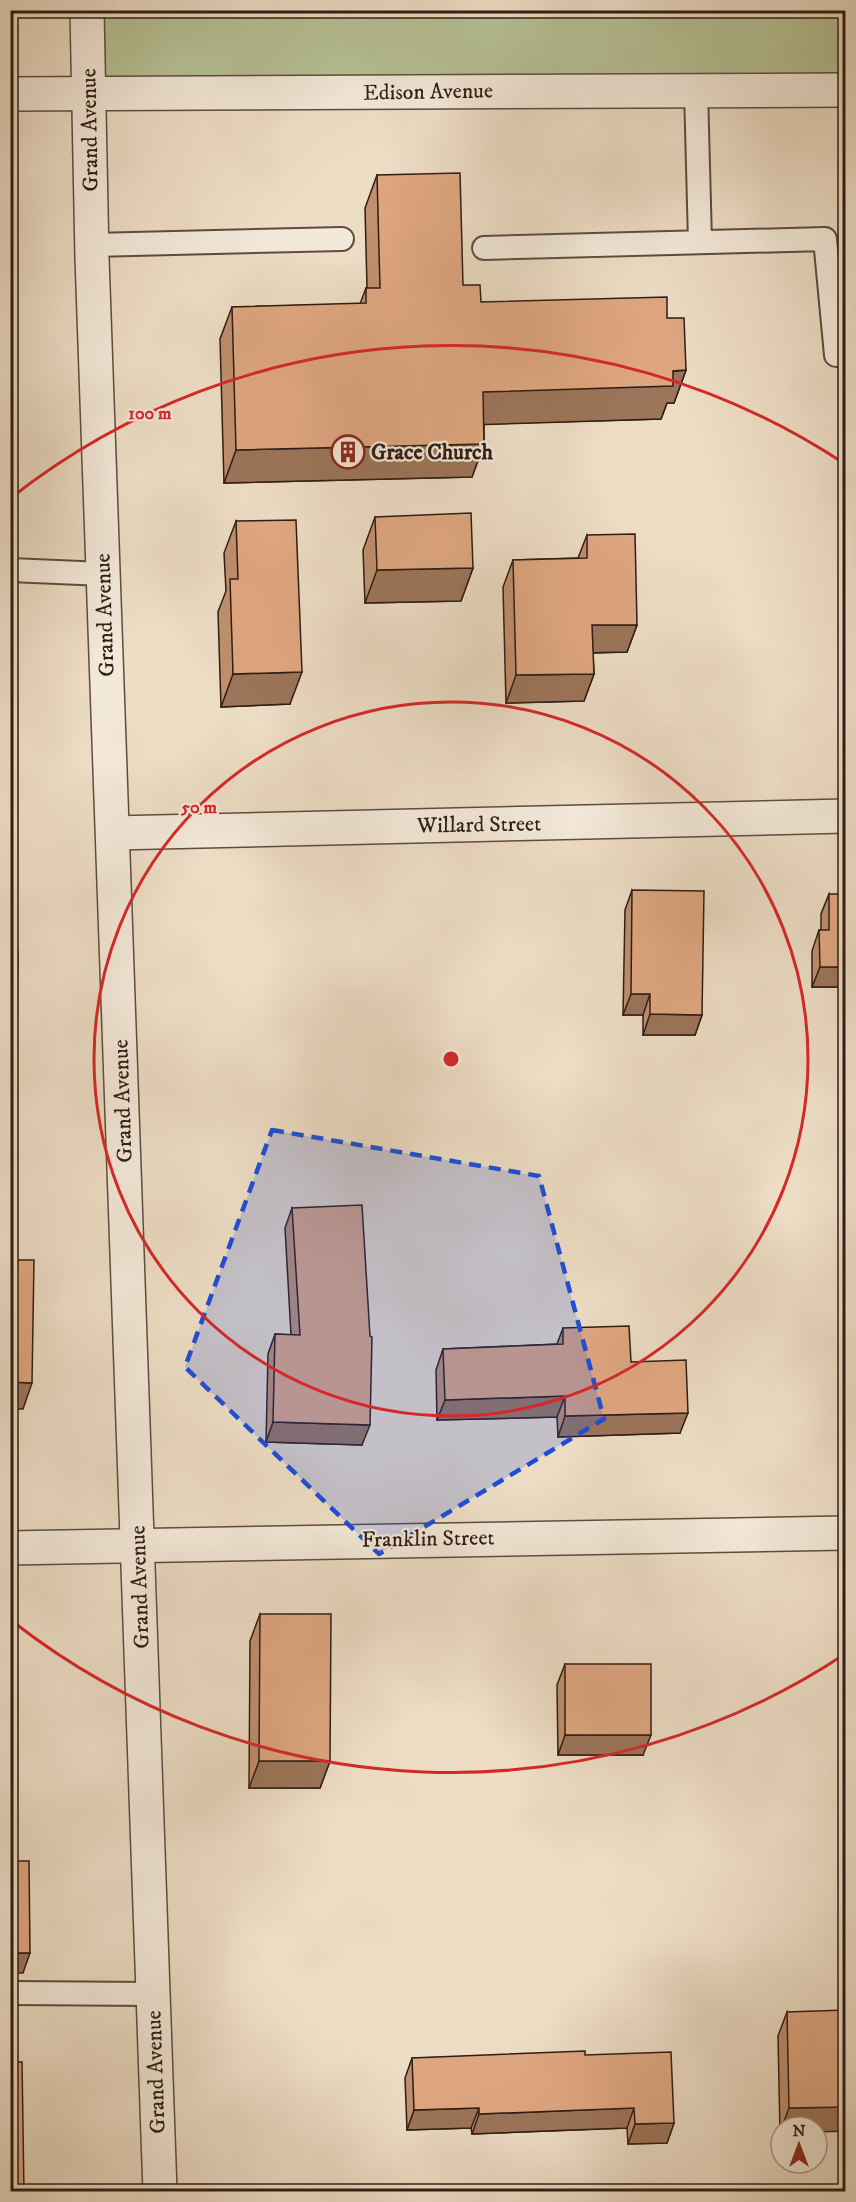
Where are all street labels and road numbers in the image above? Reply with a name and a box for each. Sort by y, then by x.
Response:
street label: Grand Avenue [75,68,105,192]
street label: Edison Avenue [363,77,493,107]
street label: Grand Avenue [89,553,121,677]
street label: Willard Street [416,810,541,840]
street label: Grand Avenue [107,1039,139,1163]
street label: Franklin Street [361,1524,495,1554]
street label: Grand Avenue [124,1525,156,1649]
street label: Grand Avenue [140,2010,172,2134]

